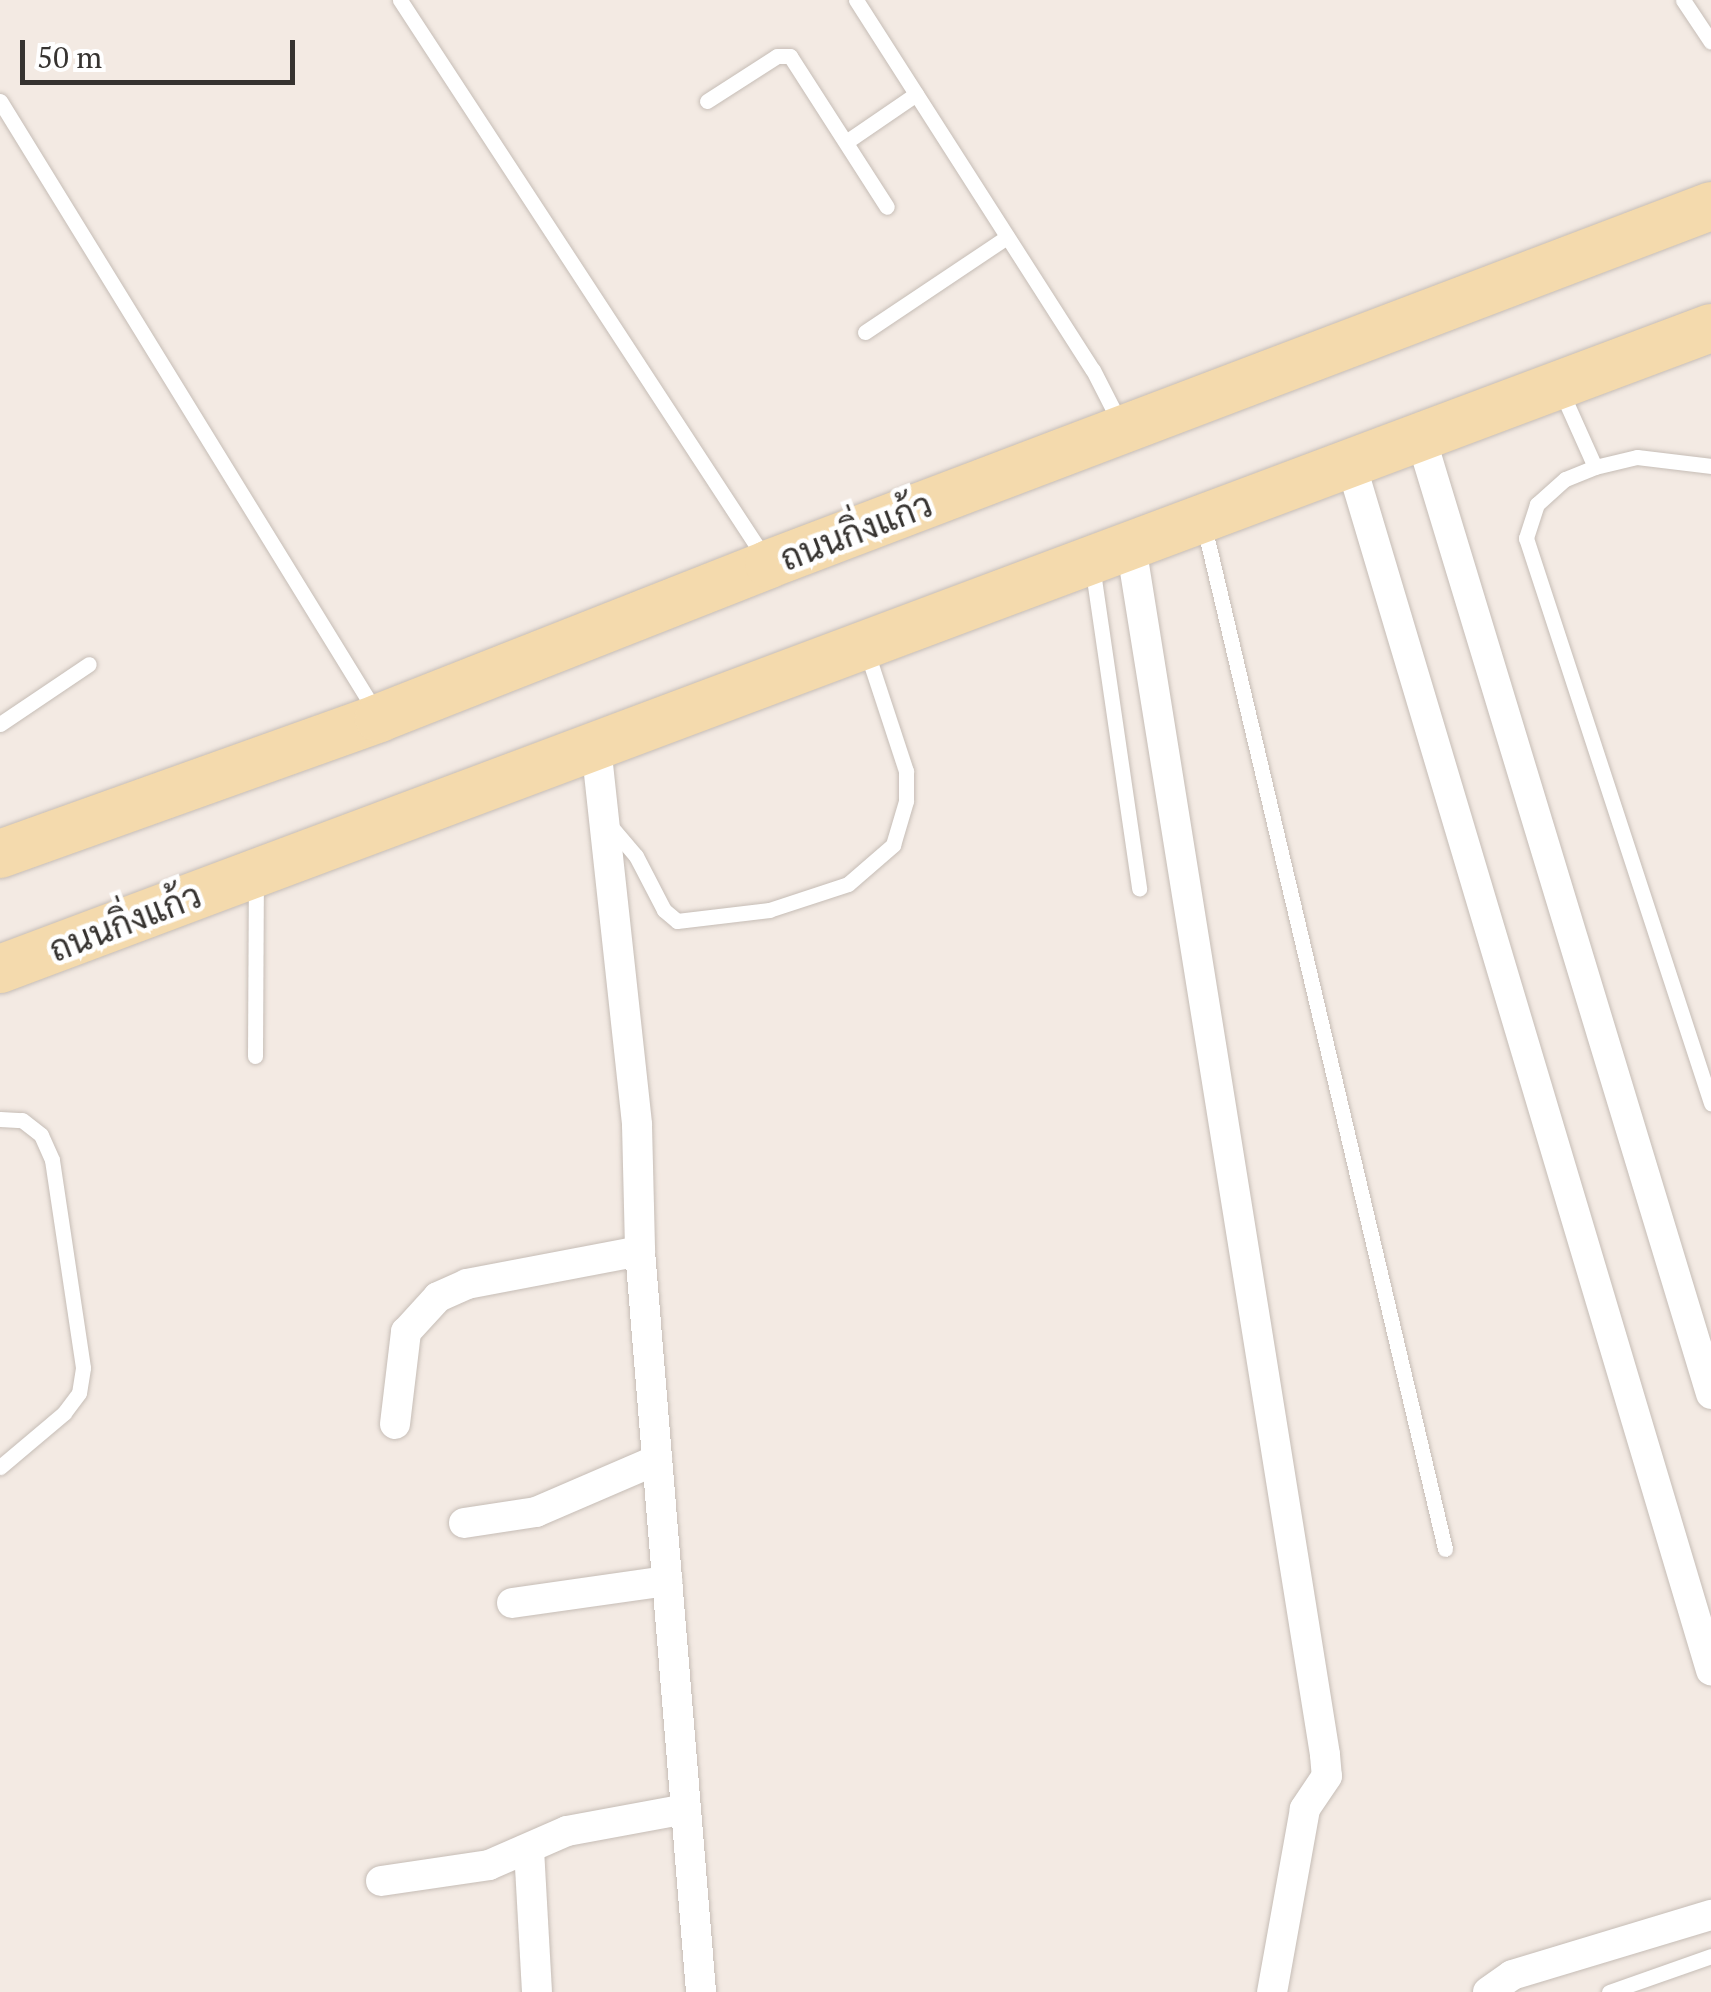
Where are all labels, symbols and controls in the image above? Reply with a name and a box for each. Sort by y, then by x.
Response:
scale bar [25,20,300,82]
text: 50 m [37,37,102,77]
street label: ถนนกิ่งแก้ว [774,483,938,579]
street label: ถนนกิ่งแก้ว [43,874,207,970]

